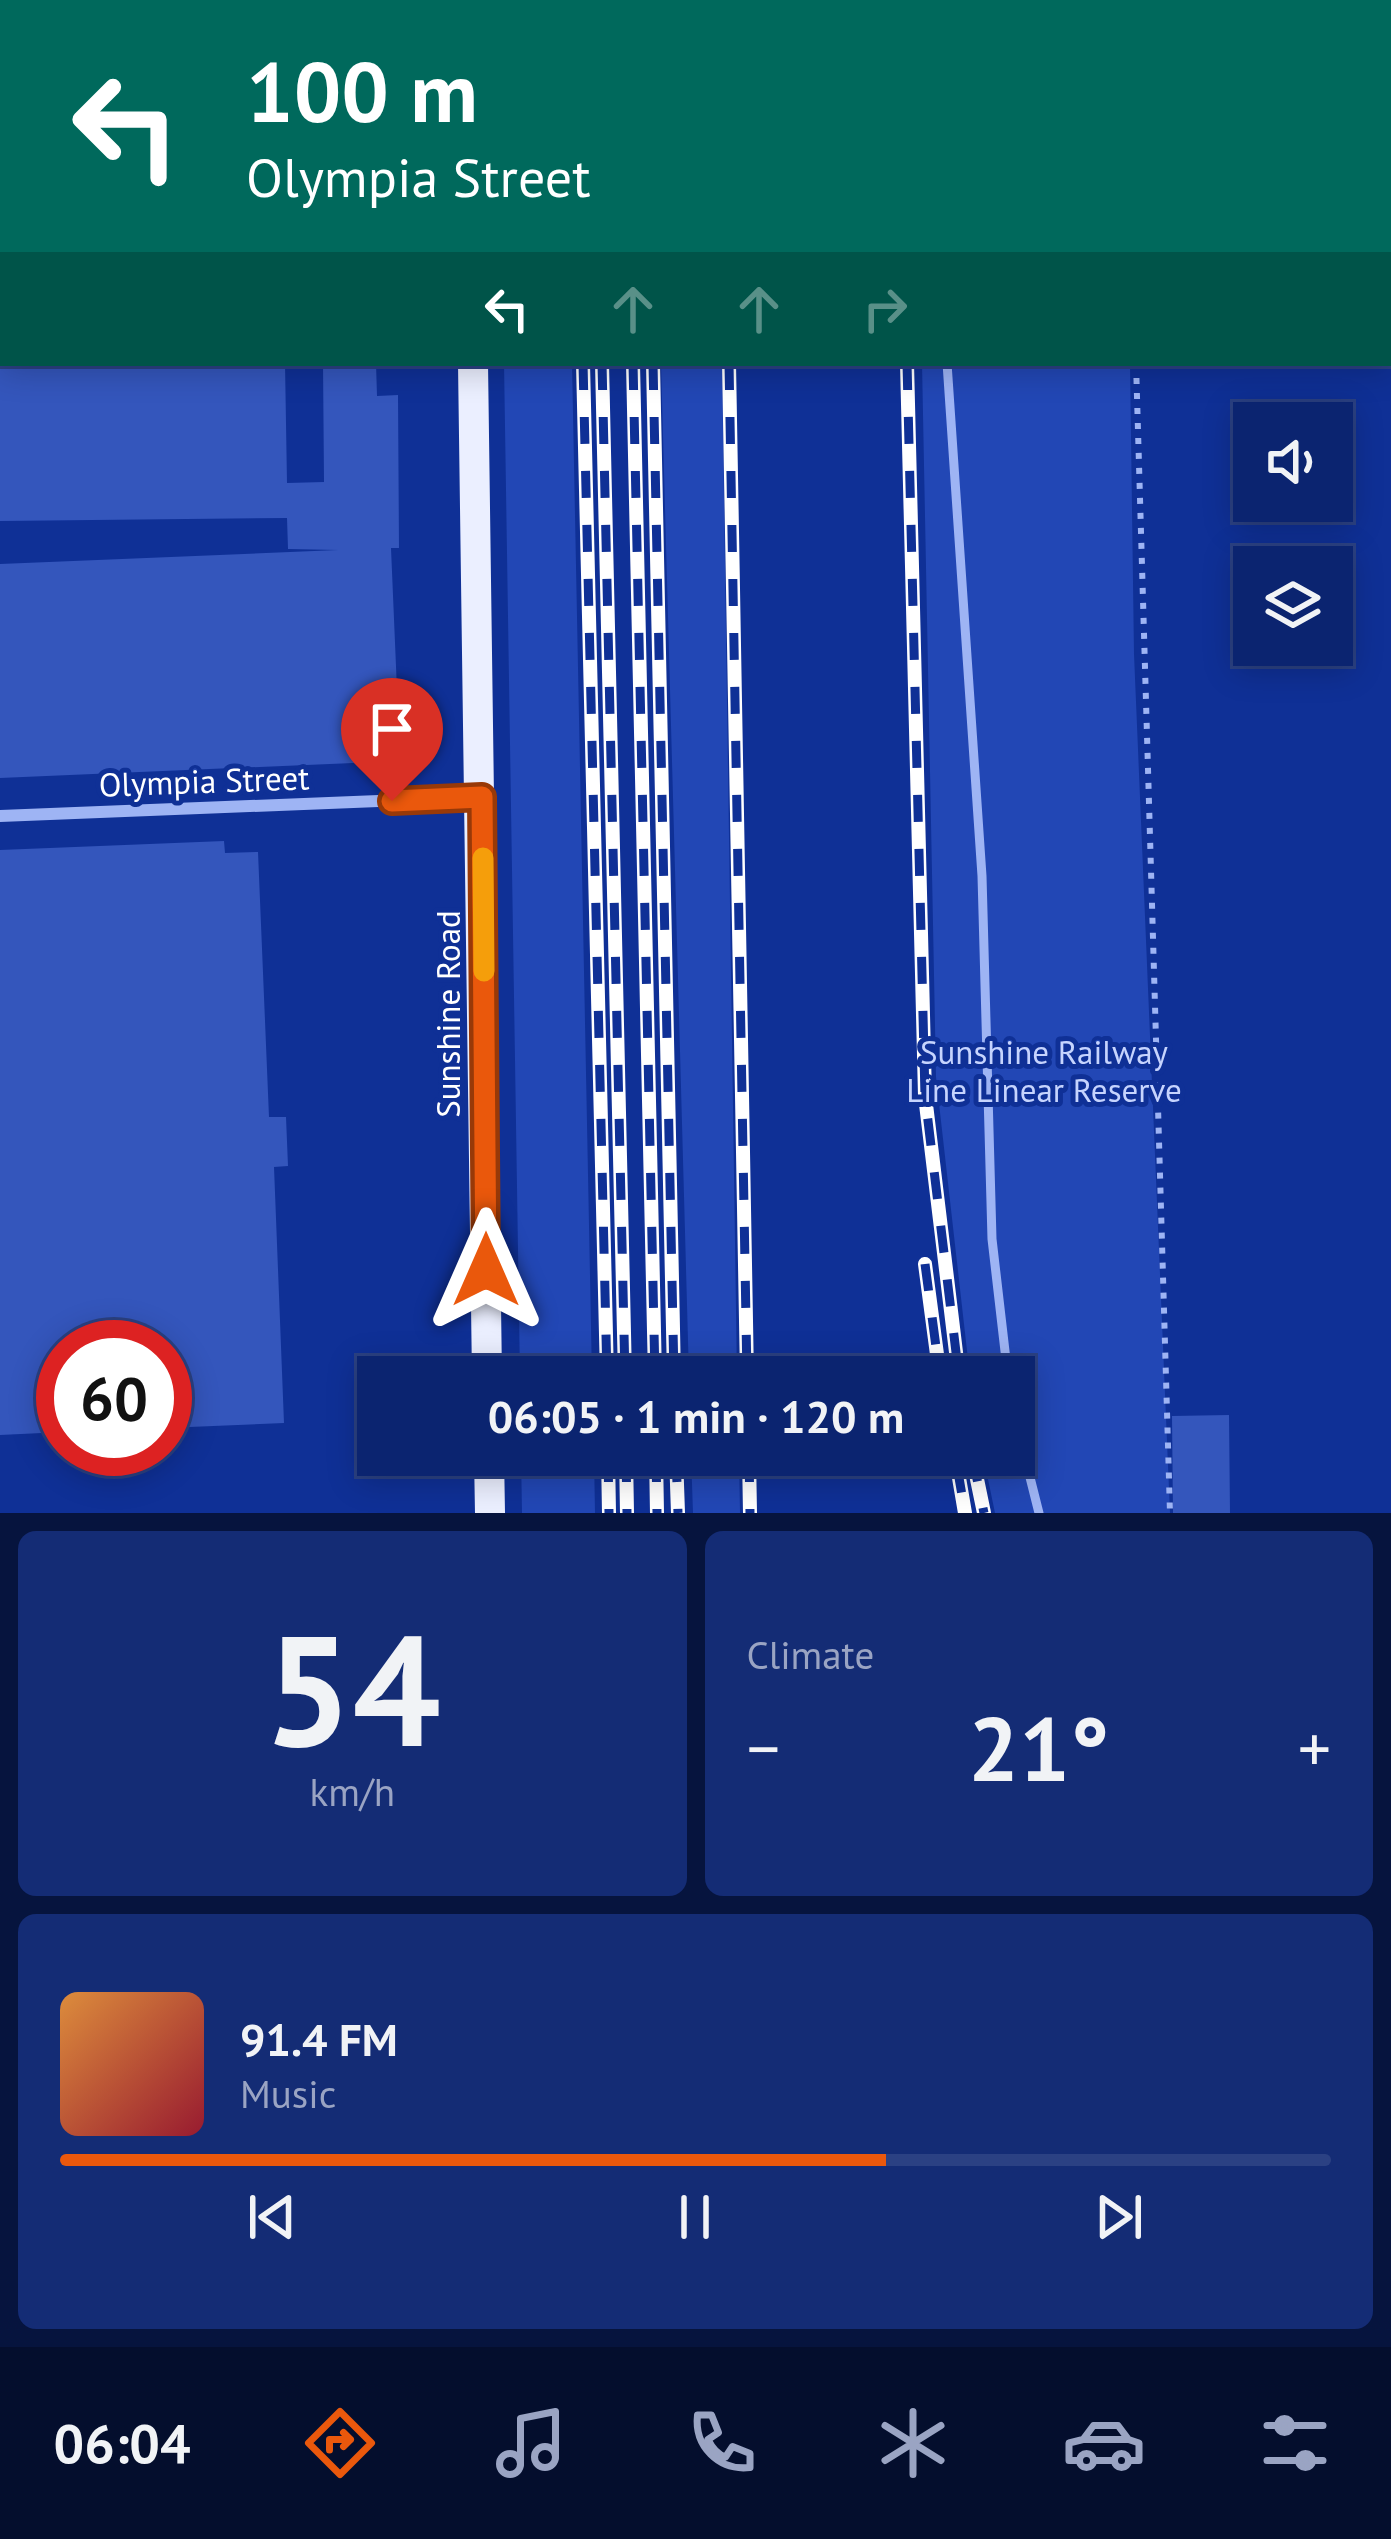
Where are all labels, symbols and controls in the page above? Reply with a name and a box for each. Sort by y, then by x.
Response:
text: 100 m [246,36,478,145]
icon: left [48,48,204,204]
text: Olympia Street [246,142,591,212]
icon: left [474,276,540,342]
icon: ahead [600,276,666,342]
icon: ahead [726,276,792,342]
icon: right [852,276,918,342]
map controls [1233,402,1353,666]
button: sound [1233,402,1353,522]
button: layers [1233,546,1353,666]
pin [341,678,443,801]
icon: arrive [359,696,425,762]
street label: Olympia Street [98,755,310,806]
street label: Sunshine Road [426,910,469,1118]
park label: Sunshine Railway Line Linear Reserve [906,1030,1182,1111]
position arrow [423,1207,549,1333]
speed limit sign: 60 [36,1320,192,1476]
text: 06:05 · 1 min · 120 m [488,1387,904,1445]
text: 54 [264,1587,441,1789]
text: Climate [747,1629,874,1680]
text: 21° [968,1689,1109,1806]
text: − [747,1705,780,1790]
text: + [1298,1705,1331,1790]
text: km/h [310,1766,395,1817]
text: 91.4 FM [240,2010,398,2068]
text: Music [240,2068,336,2119]
icon: previous [239,2184,305,2250]
icon: pause [662,2184,728,2250]
icon: next [1086,2184,1152,2250]
icon: directions [298,2401,382,2485]
icon: music [489,2401,573,2485]
icon: phone [680,2401,764,2485]
icon: climate [871,2401,955,2485]
icon: car [1062,2401,1146,2485]
icon: filters [1253,2401,1337,2485]
text: 06:04 [54,2408,191,2478]

